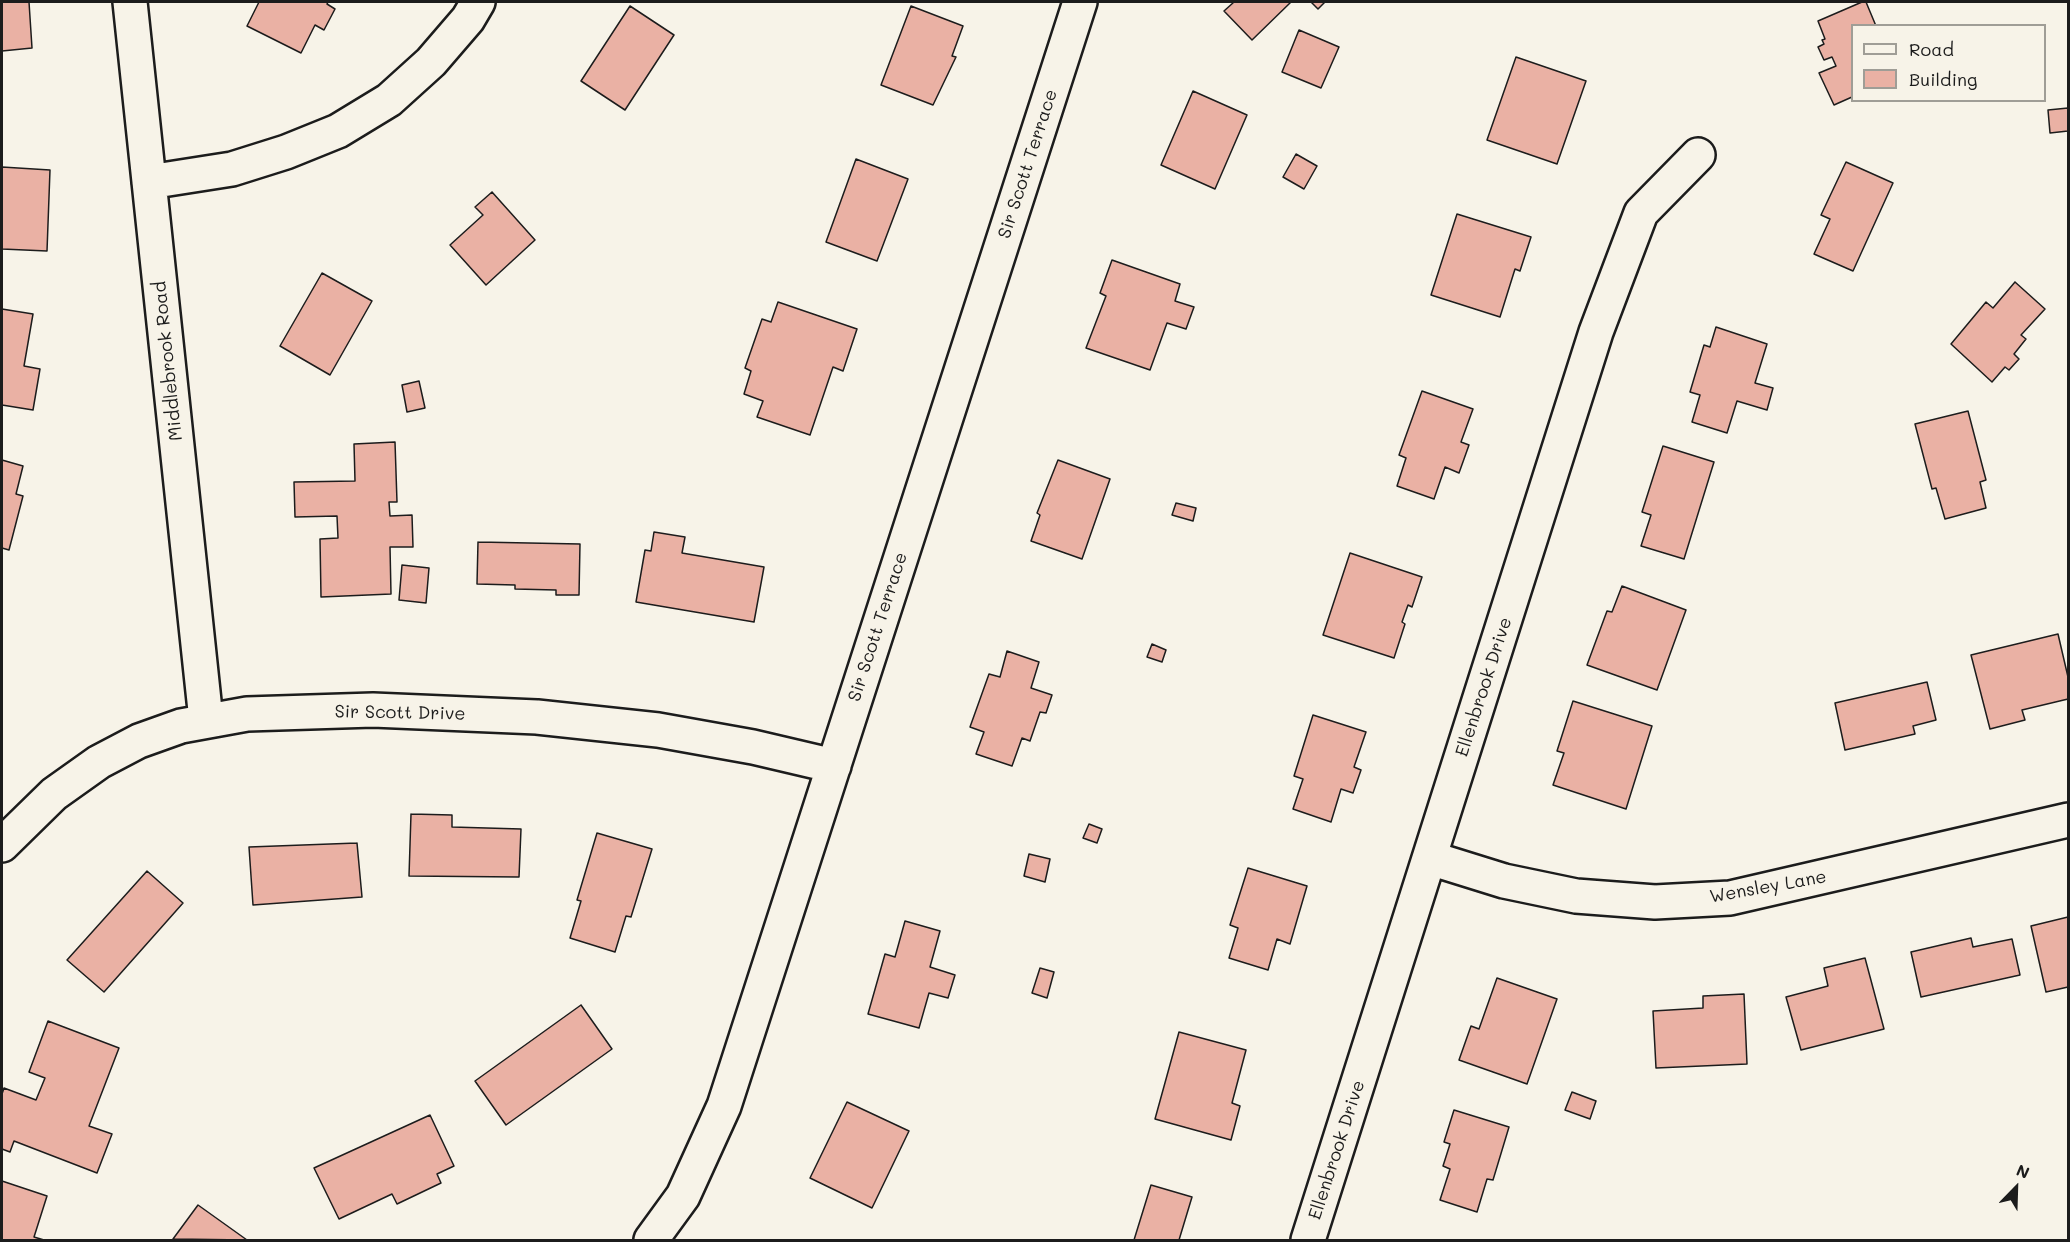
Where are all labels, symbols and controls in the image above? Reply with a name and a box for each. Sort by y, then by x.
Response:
legend [1851,24,2046,102]
text: Road [1909,37,1954,61]
text: Building [1909,67,1977,91]
street label: Sir Scott Terrace [994,87,1062,241]
street label: Middlebrook Road [149,280,187,442]
street label: Sir Scott Terrace [844,550,912,704]
street label: Ellenbrook Drive [1451,615,1517,759]
street label: Sir Scott Drive [334,701,466,725]
street label: Wensley Lane [1708,866,1828,908]
street label: Ellenbrook Drive [1304,1078,1370,1222]
north arrow [1986,1158,2046,1218]
text: N [2014,1159,2033,1183]

